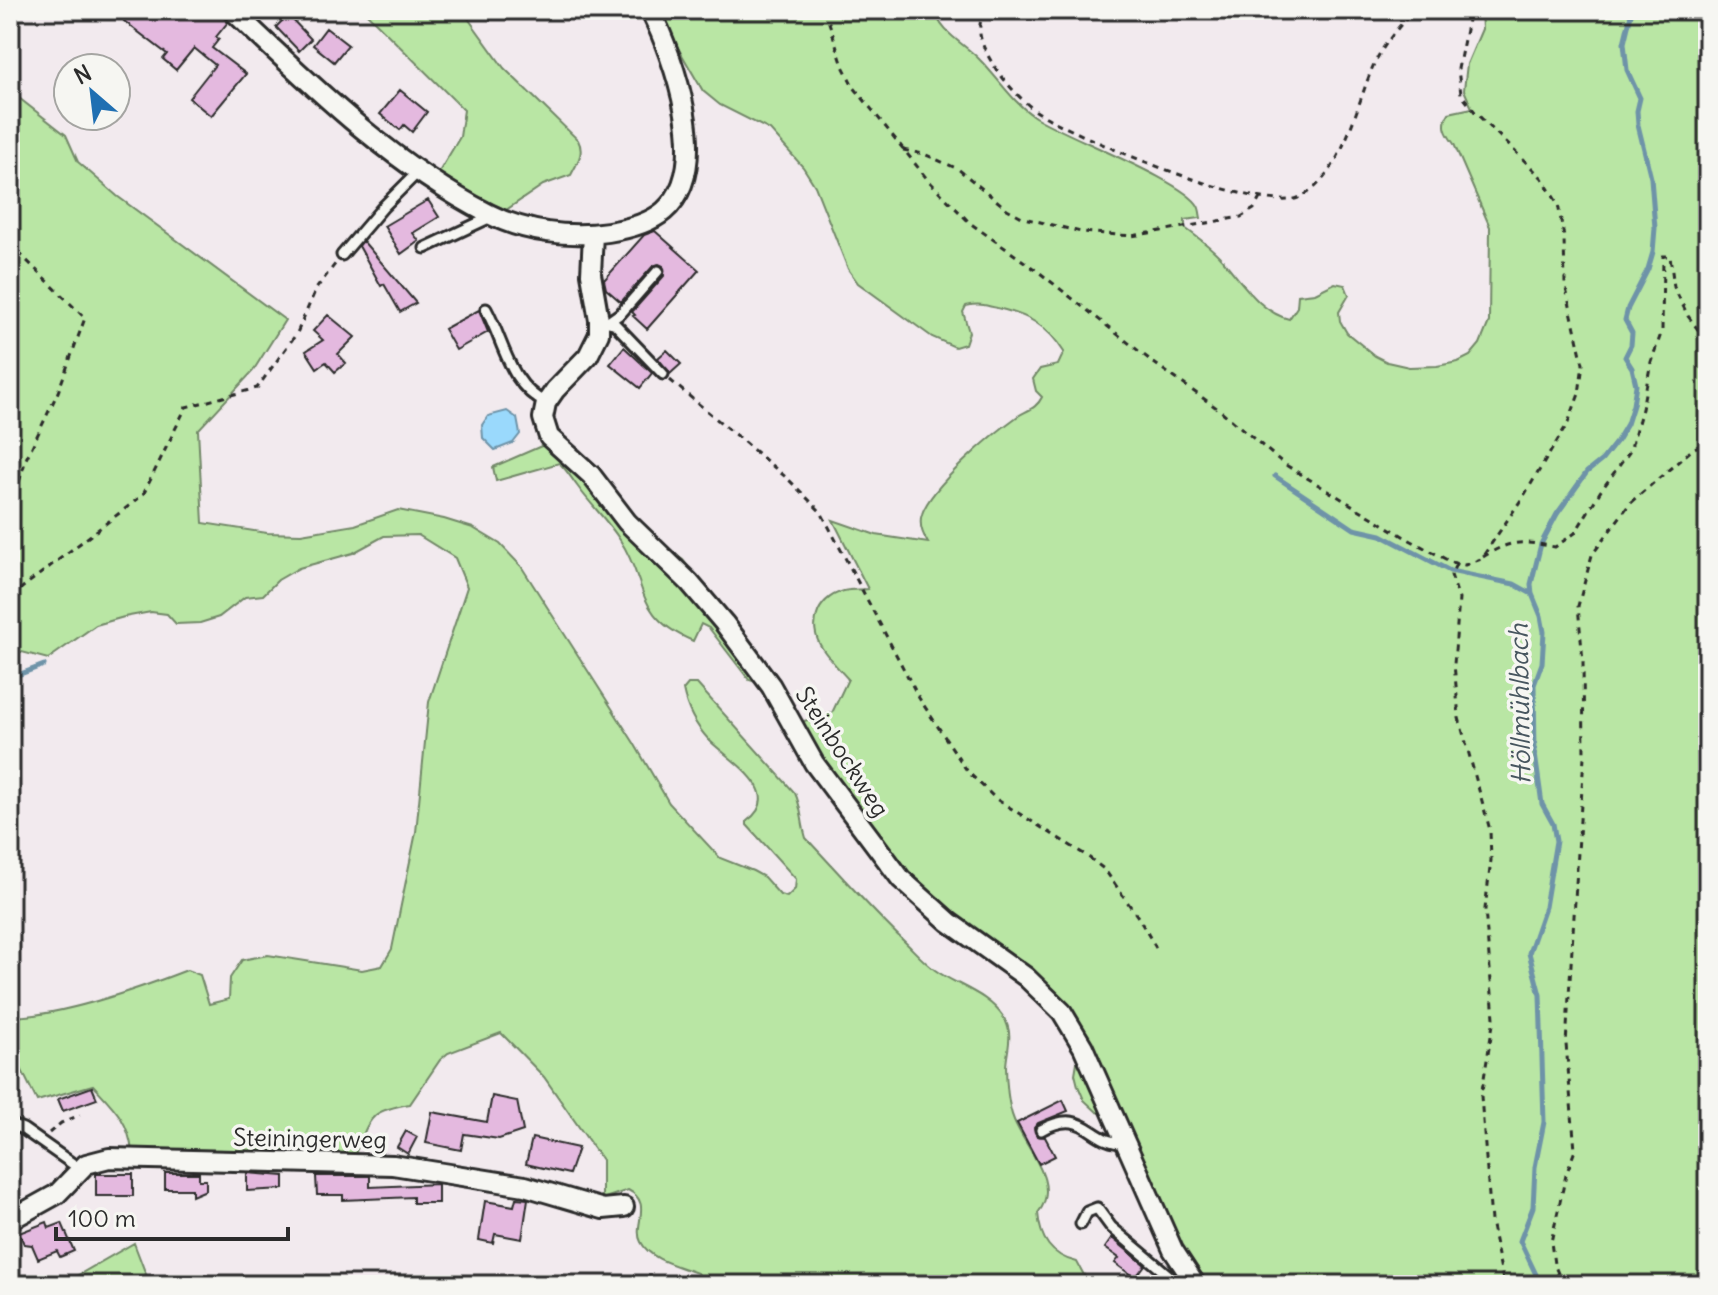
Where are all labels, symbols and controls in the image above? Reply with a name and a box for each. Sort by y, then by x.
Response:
north arrow [52,52,132,132]
text: N [69,58,96,90]
water label: Höllmühlbach [1502,622,1537,785]
street label: Steinbockweg [790,681,896,822]
street label: Steiningerweg [233,1122,387,1154]
scale bar [56,1191,288,1241]
text: 100 m [68,1203,136,1233]

